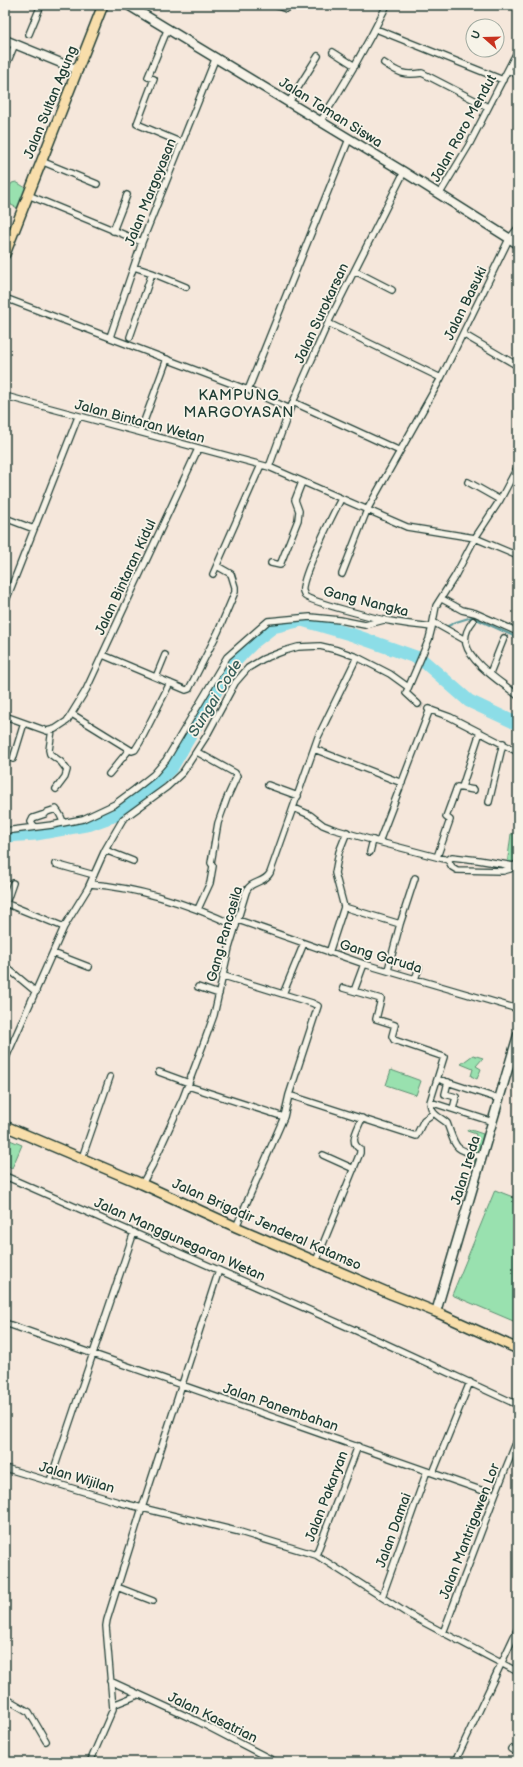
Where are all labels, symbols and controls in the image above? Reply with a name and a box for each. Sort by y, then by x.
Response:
north arrow [465,18,505,58]
text: U [469,29,484,41]
street label: Jalan Sultan Agung [20,43,81,161]
street label: Jalan Roro Mendut [427,71,500,185]
street label: Jalan Taman Siswa [276,74,386,151]
street label: Jalan Margoyasan [121,136,180,249]
street label: Jalan Surokarsan [291,260,352,366]
street label: Jalan Basuki [440,264,491,343]
district label: KAMPUNG MARGOYASAN [183,386,295,422]
street label: Jalan Bintaran Wetan [73,396,207,447]
street label: Jalan Bintaran Kidul [91,517,160,638]
street label: Gang Nangka [322,583,410,620]
water label: Sungai Code [184,656,247,740]
street label: Gang Pancasila [203,884,246,984]
street label: Gang Garuda [338,936,424,977]
street label: Jalan Ireda [447,1134,484,1207]
street label: Jalan Brigadir Jenderal Katamso [170,1175,364,1274]
street label: Jalan Manggunegaran Wetan [92,1194,268,1285]
street label: Jalan Panembahan [221,1380,341,1435]
street label: Jalan Pakaryan [301,1448,352,1544]
street label: Jalan Wijilan [37,1458,117,1497]
street label: Jalan Mantrigawen Lor [436,1460,504,1601]
street label: Jalan Damai [372,1490,415,1570]
street label: Jalan Kasatrian [165,1688,260,1747]

